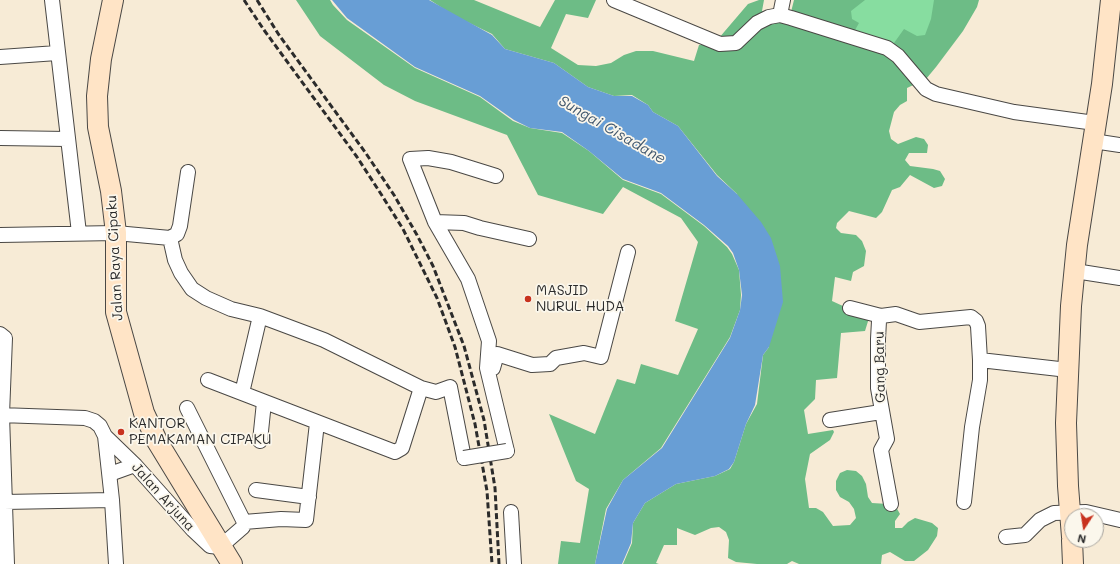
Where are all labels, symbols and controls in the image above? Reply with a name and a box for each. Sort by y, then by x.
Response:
water label: Sungai Cisadane [555,92,669,168]
street label: Jalan Raya Cipaku [103,195,127,321]
place label: MASJID NURUL HUDA [536,283,624,316]
marker: MASJID NURUL HUDA [523,294,533,304]
street label: Gang Baru [871,331,889,403]
place label: KANTOR PEMAKAMAN CIPAKU [129,416,271,448]
marker: KANTOR PEMAKAMAN CIPAKU [116,427,126,437]
street label: Jalan Arjuna [128,459,198,535]
north arrow [1064,508,1104,548]
text: N [1076,531,1087,547]

